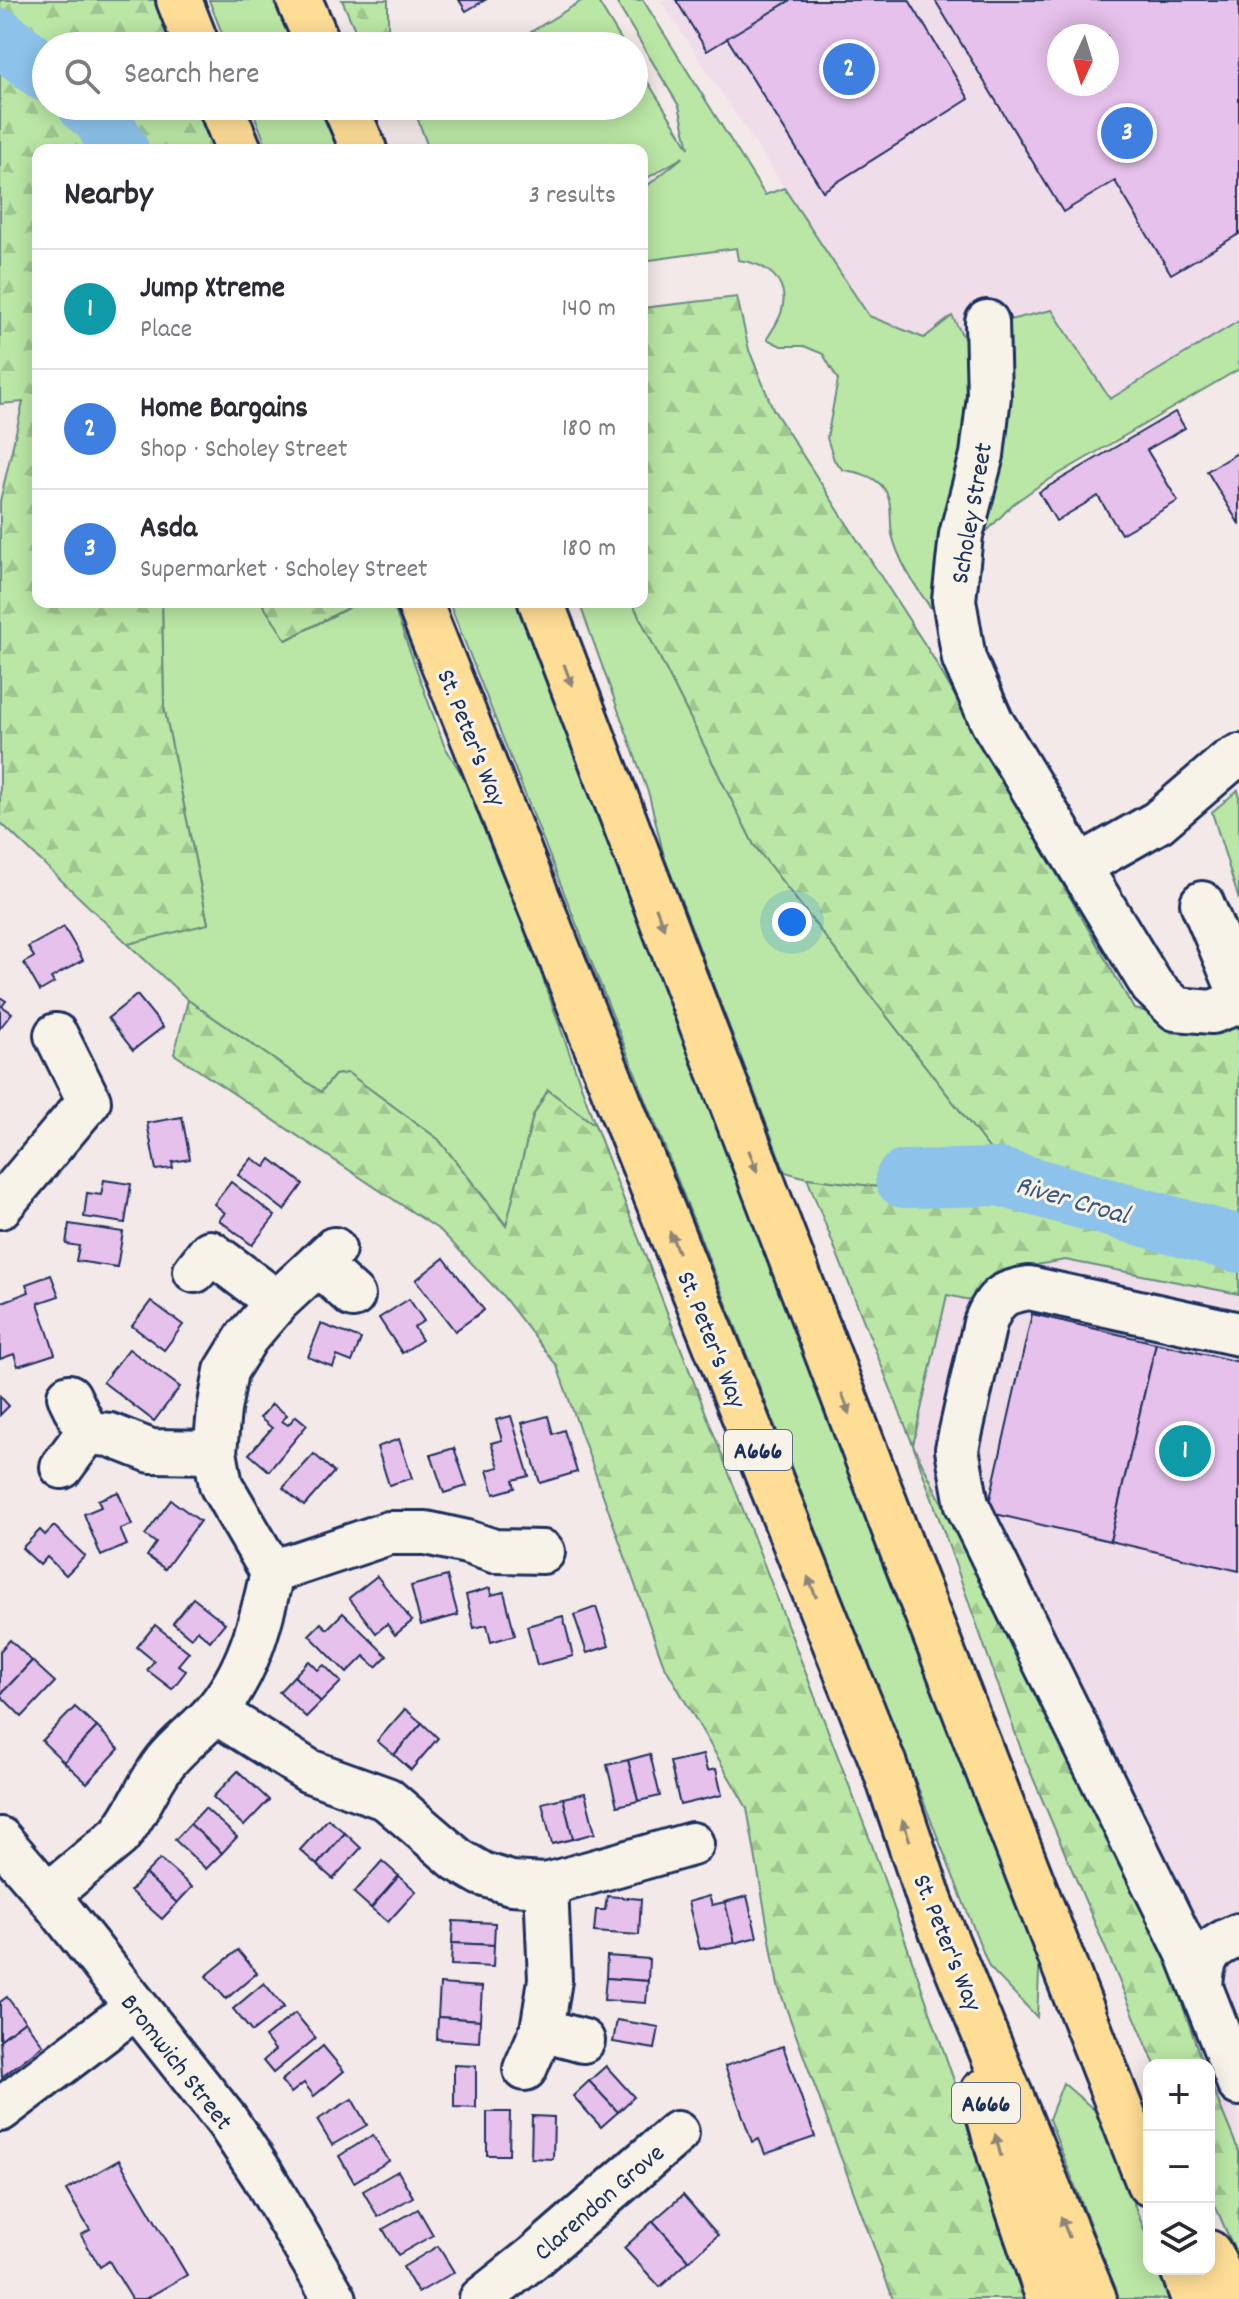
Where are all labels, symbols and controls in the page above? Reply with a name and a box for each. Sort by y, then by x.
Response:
north arrow [1047,24,1119,96]
search box [32,32,648,120]
pin: 2 [823,39,875,99]
icon: search [60,54,104,98]
text: Search here [124,55,260,98]
pin: 3 [1101,103,1153,163]
text: Nearby [64,172,153,221]
text: 3 results [529,178,616,215]
text: Jump Xtreme [140,269,285,312]
text: 1 [87,291,93,328]
text: 140 m [562,291,616,328]
text: Place [140,312,192,349]
text: Home Bargains [140,389,308,432]
text: 2 [84,411,96,448]
text: 180 m [562,411,616,448]
text: Shop · Scholey Street [140,432,347,469]
street label: Scholey Street [943,440,1004,587]
text: Asda [140,509,197,552]
text: 3 [84,531,96,568]
text: 180 m [562,531,616,568]
text: Supermarket · Scholey Street [140,552,428,589]
street label: St. Peter's Way [425,664,514,813]
one-way arrow [562,664,575,688]
your location [772,902,812,942]
one-way arrow [654,906,667,930]
one-way arrow [747,1149,760,1173]
water label: River Croal [1010,1168,1135,1239]
one-way arrow [667,1230,680,1254]
street label: St. Peter's Way [665,1266,754,1415]
one-way arrow [840,1392,853,1416]
pin: 1 [1159,1421,1211,1481]
road number: A666 [724,1430,792,1470]
one-way arrow [805,1575,818,1599]
one-way arrow [899,1817,912,1841]
street label: St. Peter's Way [901,1869,990,2018]
street label: Bromwich Street [110,1987,241,2140]
map controls [1143,2059,1215,2275]
button: + [1143,2059,1215,2131]
road number: A666 [952,2083,1020,2123]
button: − [1143,2131,1215,2203]
one-way arrow [991,2133,1004,2157]
street label: Clarendon Grove [527,2136,674,2271]
button: layers [1143,2203,1215,2275]
one-way arrow [1058,2215,1071,2239]

